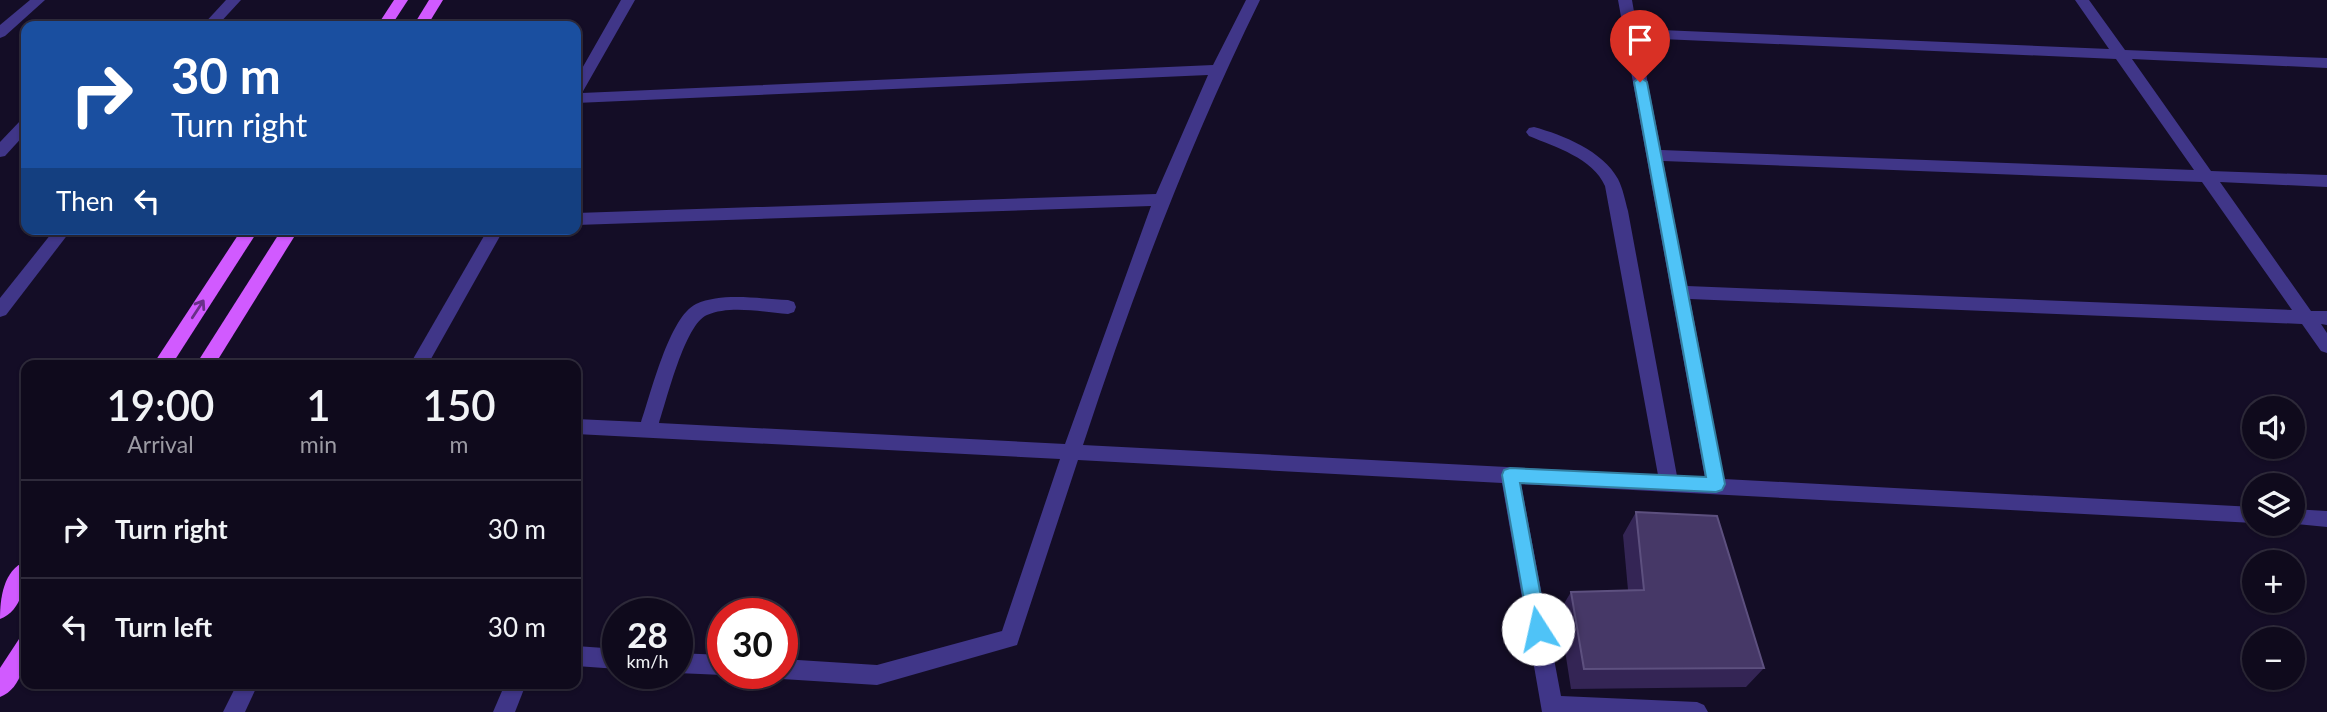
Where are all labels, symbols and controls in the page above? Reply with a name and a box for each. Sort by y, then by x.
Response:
pin [1610,10,1670,82]
icon: arrive [1621,21,1659,59]
text: 30 m [171,46,281,104]
icon: right [56,49,147,140]
text: Turn right [171,105,307,144]
icon: left [128,182,166,220]
text: Then [56,185,114,217]
one-way arrow [192,299,206,319]
text: 19:00 [106,380,214,430]
text: 1 [306,380,331,430]
text: 150 [423,380,496,430]
map controls [2242,396,2305,690]
button: sound [2242,396,2305,459]
text: Arrival [127,430,194,458]
text: min [300,430,337,458]
text: m [450,430,469,458]
button: layers [2242,473,2305,536]
icon: right [56,510,94,548]
text: Turn right [115,513,228,545]
text: 30 m [488,513,546,545]
button: + [2242,550,2305,613]
position arrow [1501,592,1575,666]
speed limit sign: 30 [707,598,798,689]
icon: left [56,608,94,646]
text: Turn left [115,611,212,643]
text: 30 m [488,611,546,643]
text: 28 [627,613,668,655]
button: − [2242,627,2305,690]
text: km/h [626,650,669,672]

